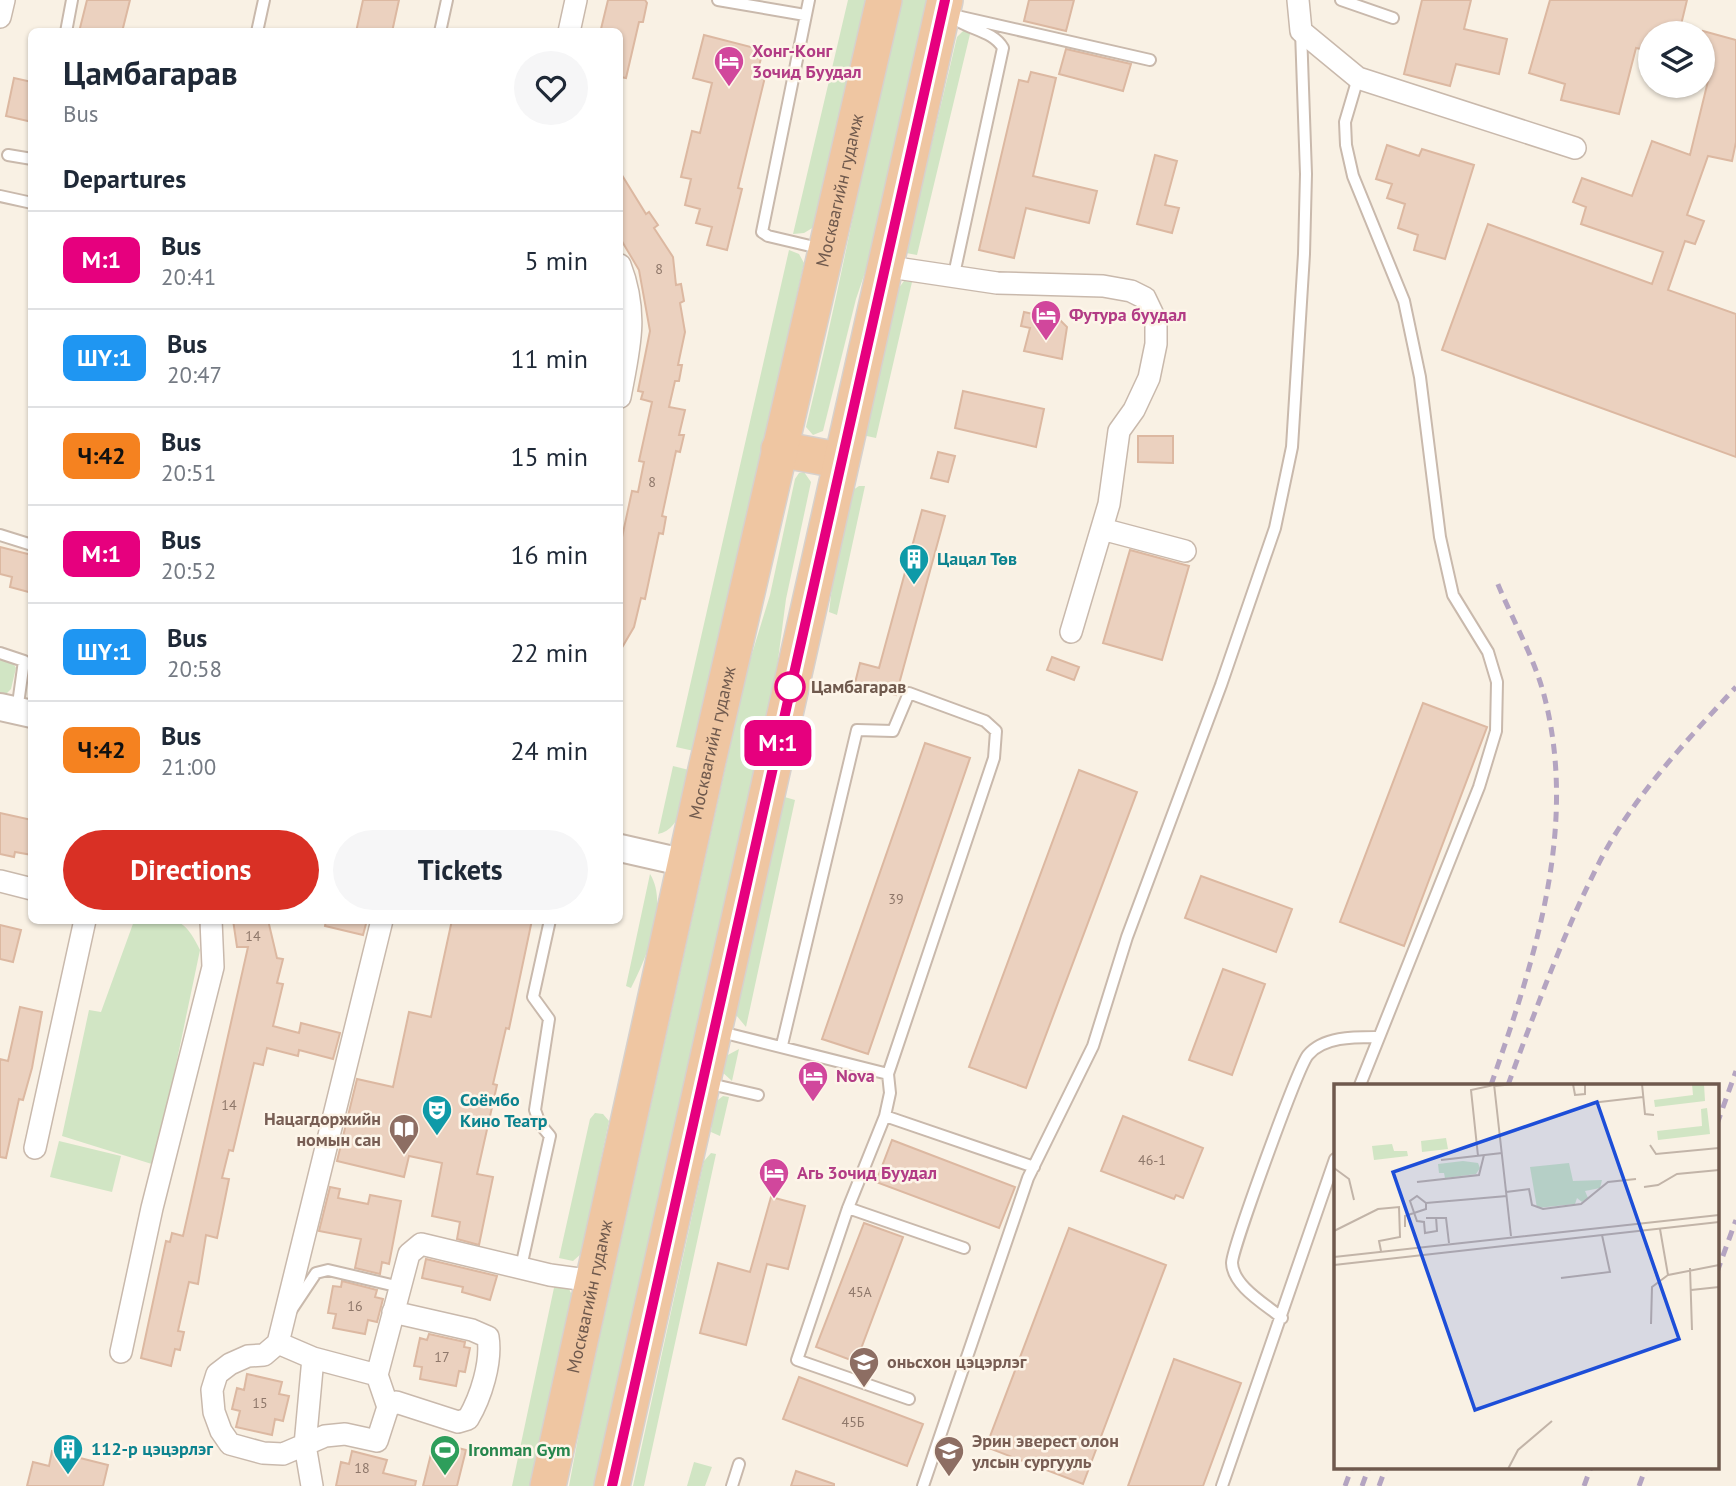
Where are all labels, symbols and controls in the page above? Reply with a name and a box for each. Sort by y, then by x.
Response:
map controls [1638,21,1715,98]
button: layers [1638,21,1715,98]
place label: Хонг-Kонг 3очид Буудал [752,39,862,83]
hotel icon: Хонг-Kонг 3очид Буудал [712,44,746,88]
text: Цамбагарав [63,51,238,94]
button: heart [514,51,588,125]
text: Bus [63,99,99,128]
street label: Москвагийн гудамж [811,111,868,269]
text: Departures [63,162,186,195]
text: Bus [161,229,201,262]
text: М:1 [82,244,121,275]
text: 5 min [525,244,588,277]
house number: 8 [655,260,663,278]
text: 20:41 [161,262,216,291]
hotel icon: Футура буудал [1029,298,1063,342]
place label: Футура буудал [1069,303,1186,326]
text: Bus [167,327,207,360]
text: ШҮ:1 [77,342,132,373]
text: 11 min [510,342,588,375]
text: 20:47 [167,360,222,389]
text: Bus [161,425,201,458]
text: Ч:42 [77,440,126,471]
text: 15 min [510,440,588,473]
text: 20:51 [161,458,216,487]
house number: 8 [648,473,656,491]
text: Bus [161,523,201,556]
text: М:1 [82,538,121,569]
text: 16 min [510,538,588,571]
building icon: Цацал Төв [897,542,931,586]
place label: Цацал Төв [937,547,1017,570]
text: 20:52 [161,556,216,585]
text: Bus [167,621,207,654]
text: ШҮ:1 [77,636,132,667]
text: 22 min [510,636,588,669]
text: 20:58 [167,654,222,683]
street label: Москвагийн гудамж [683,664,740,822]
marker: Цамбагарав [775,672,805,702]
place label: Цамбагарав [811,675,906,698]
text: Bus [161,719,201,752]
line badge: М:1 [738,720,818,766]
text: М:1 [758,727,798,758]
text: Ч:42 [77,734,126,765]
text: 24 min [510,734,588,767]
text: 21:00 [161,752,216,781]
button: Directions [63,830,319,910]
button: Tickets [333,830,588,910]
house number: 39 [888,890,904,908]
house number: 14 [245,927,261,945]
hotel icon: Nova [796,1059,830,1103]
place label: Nova [836,1064,875,1087]
inset map [1334,1084,1718,1468]
place label: Соёмбо Кино Театр [460,1088,548,1132]
theatre icon: Соёмбо Кино Театр [420,1093,454,1137]
house number: 14 [221,1096,237,1114]
place label: Нацагдоржийн номын сан [264,1107,381,1151]
library icon: Нацагдоржийн номын сан [387,1112,421,1156]
house number: 46-1 [1138,1151,1166,1169]
hotel icon: Агь 3очид Буудал [757,1156,791,1200]
place label: Агь 3очид Буудал [797,1161,937,1184]
street label: Москвагийн гудамж [561,1217,617,1375]
house number: 45А [848,1283,873,1301]
house number: 16 [347,1297,363,1315]
school or university icon: оньсхон цэцэрлэг [847,1345,881,1389]
house number: 17 [434,1348,450,1366]
place label: оньсхон цэцэрлэг [887,1350,1027,1373]
house number: 15 [252,1394,268,1412]
house number: 45Б [842,1413,865,1431]
place label: Эрин эверест олон улсын сургууль [971,1429,1119,1473]
building icon: 112-р цэцэрлэг [51,1432,85,1476]
sports icon: Ironman Gym [428,1433,462,1477]
school or university icon: Эрин эверест олон улсын сургууль [932,1434,966,1478]
place label: 112-р цэцэрлэг [91,1437,213,1460]
place label: Ironman Gym [468,1438,571,1461]
house number: 18 [354,1459,370,1477]

